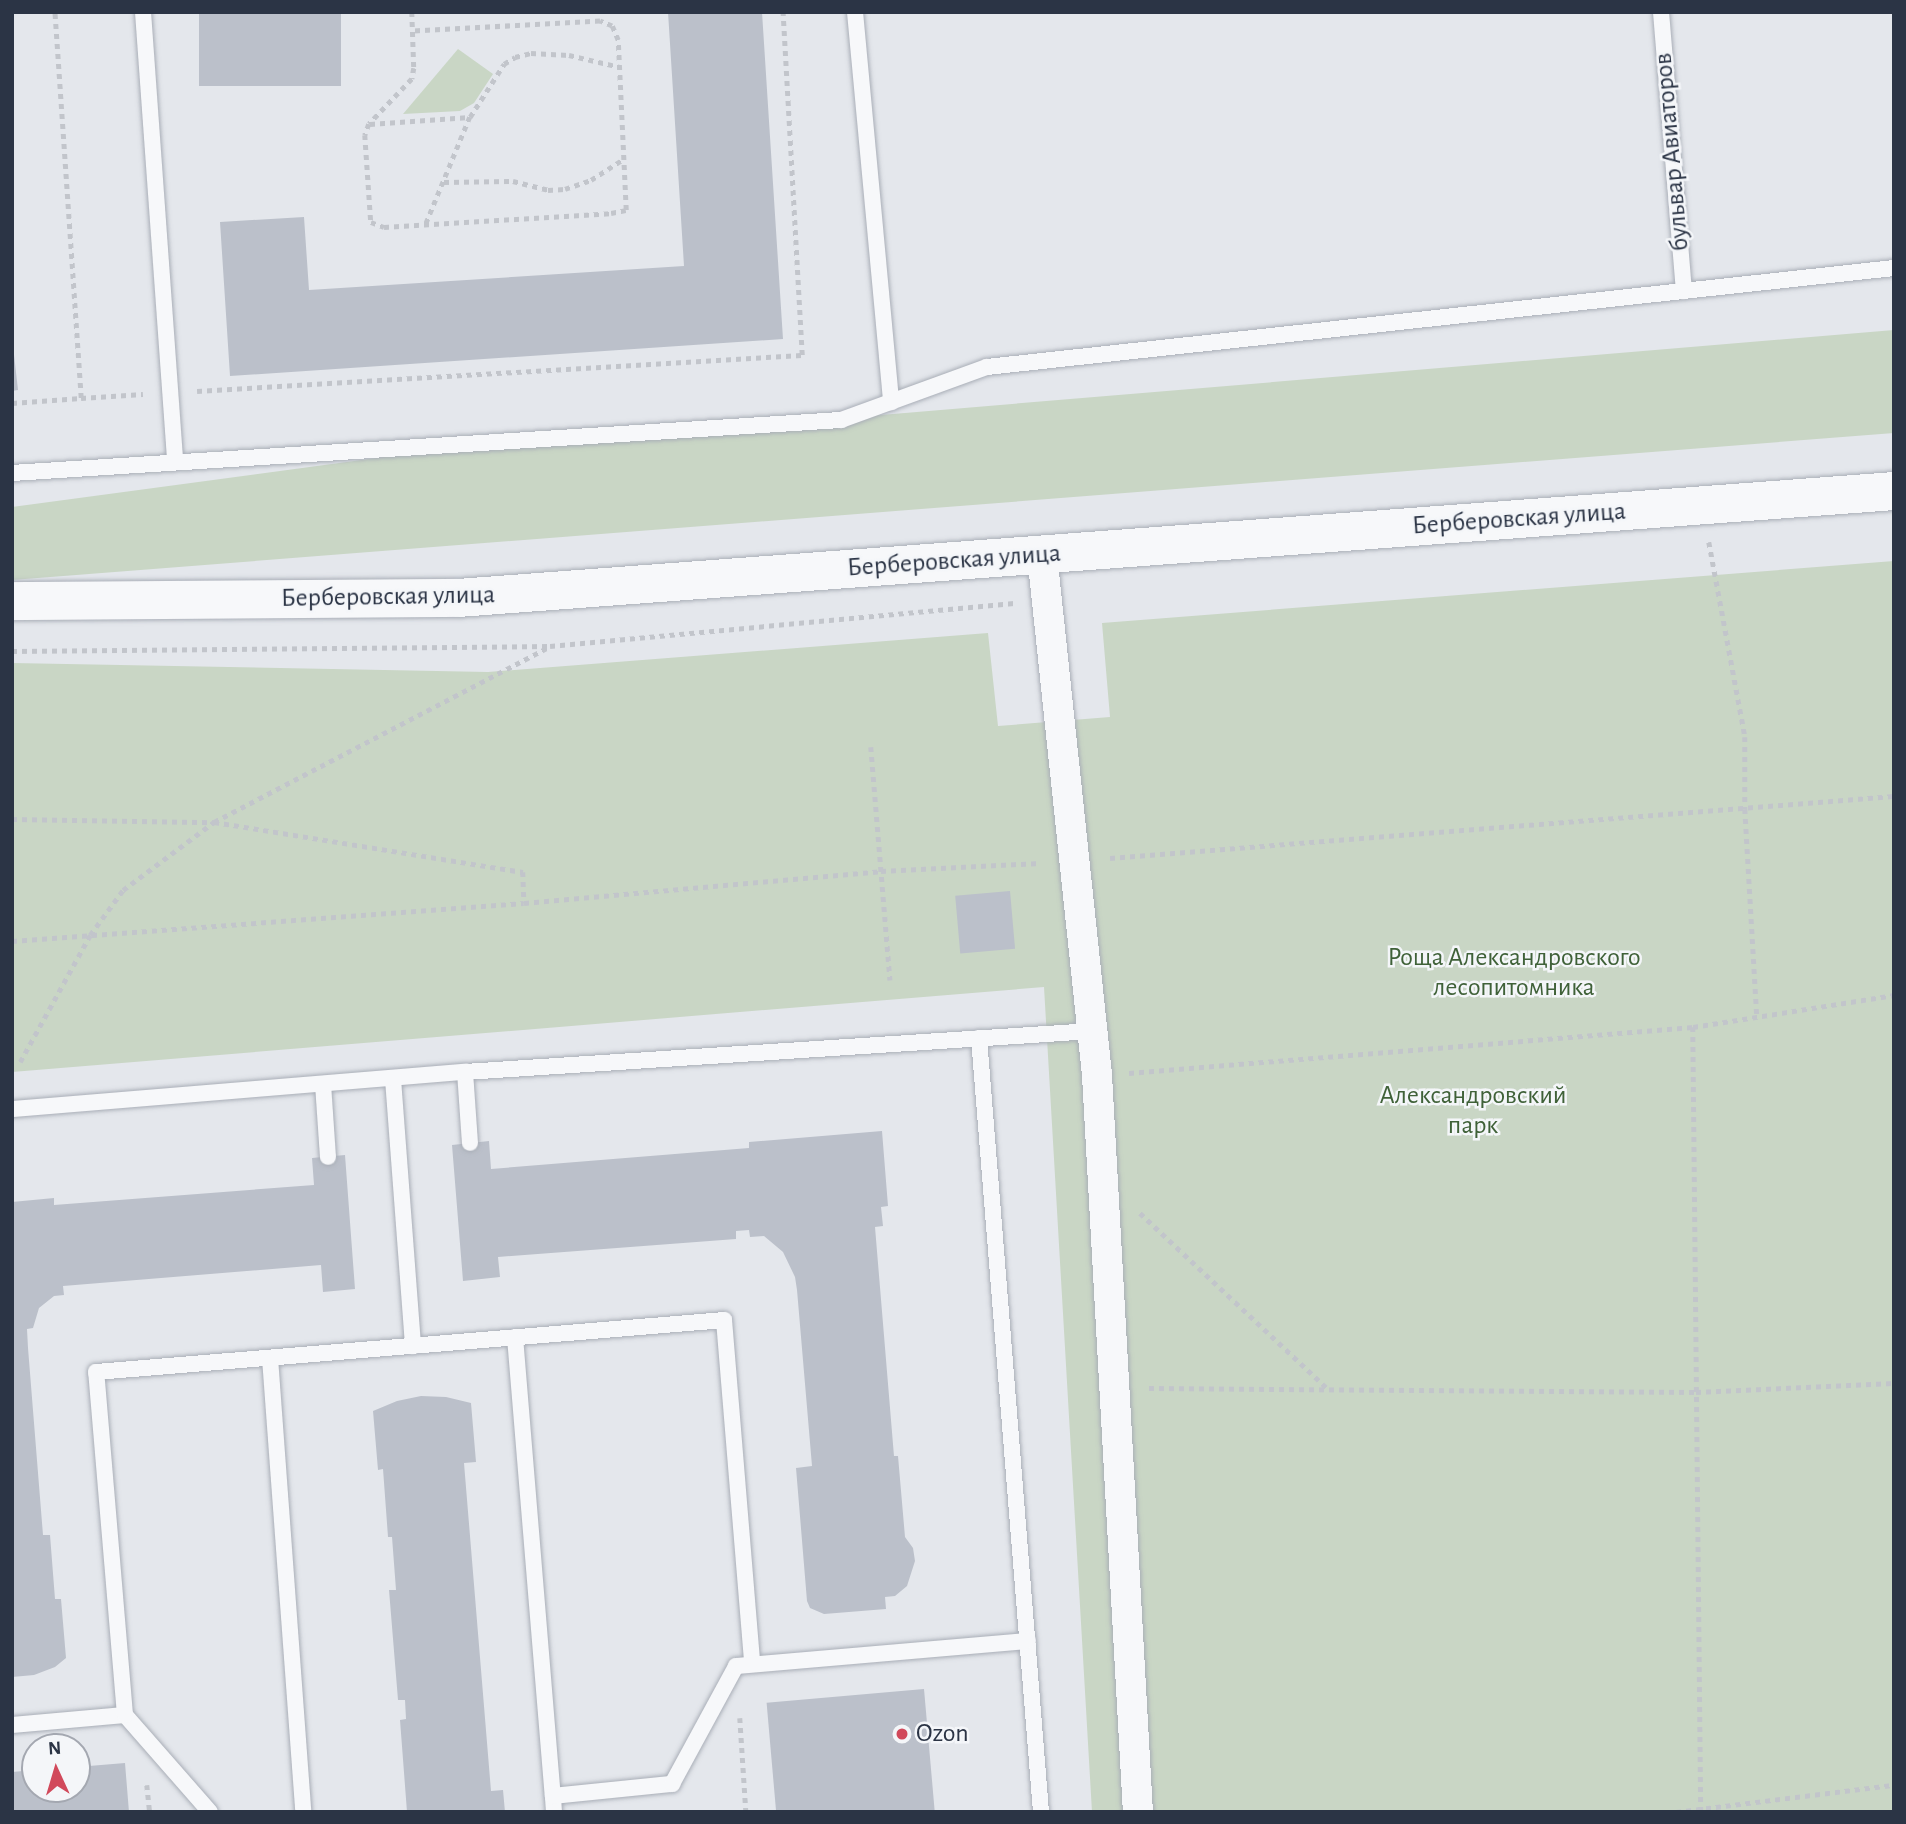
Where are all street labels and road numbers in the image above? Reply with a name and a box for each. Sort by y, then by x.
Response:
street label: бульвар Авиаторов [1648,52,1696,252]
street label: Берберовская улица [1411,496,1627,542]
street label: Берберовская улица [846,538,1062,584]
street label: Берберовская улица [281,580,495,614]

